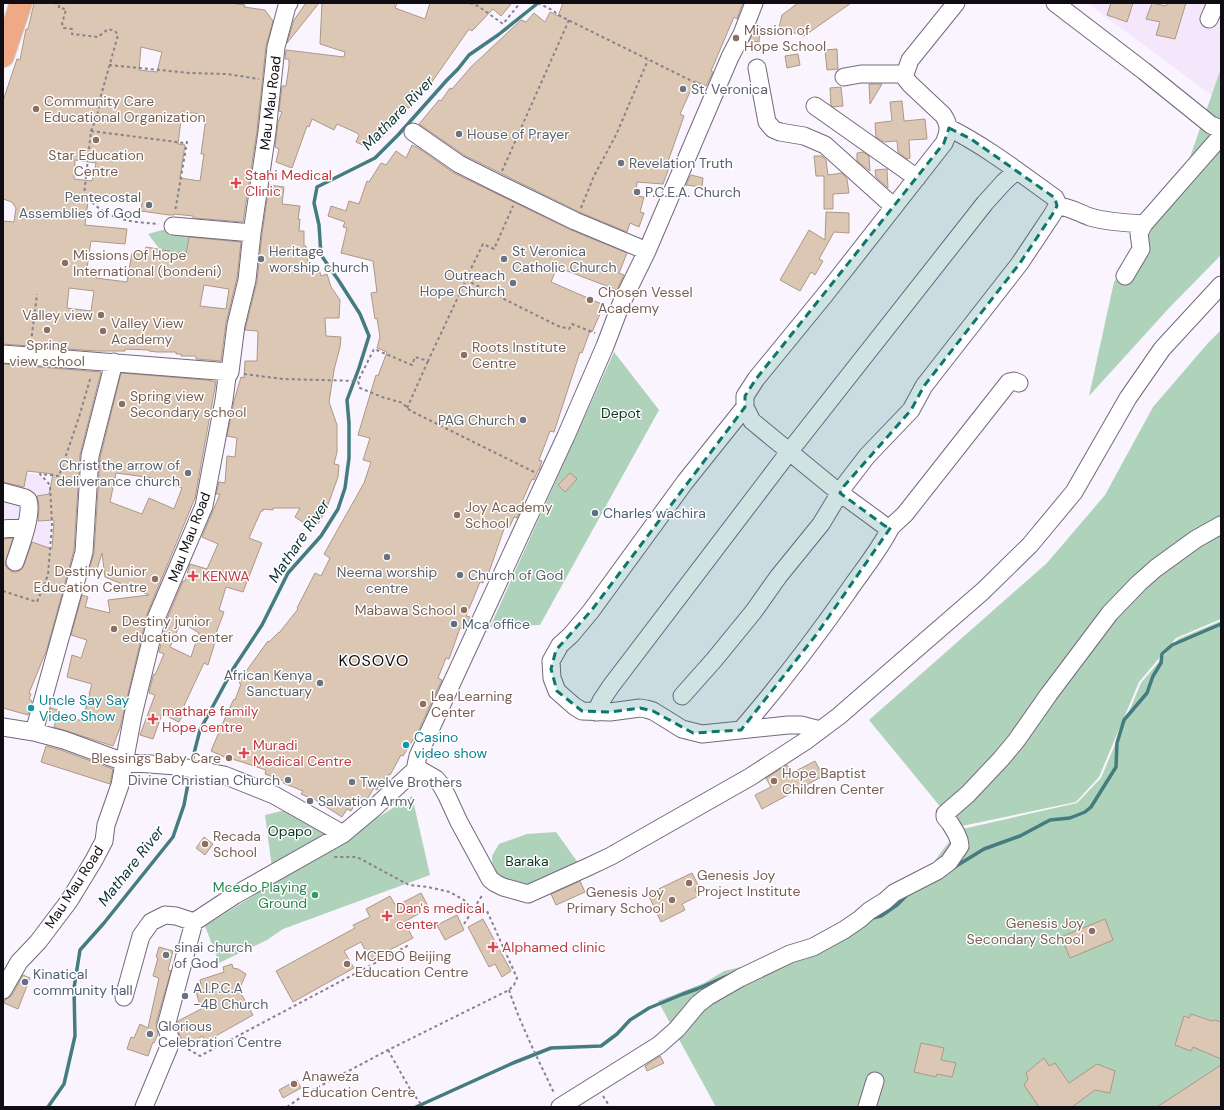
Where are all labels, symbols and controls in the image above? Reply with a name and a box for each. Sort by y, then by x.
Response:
place label: Mission of Hope School [744,21,826,55]
marker: Mission of Hope School [731,33,741,43]
street label: Mau Mau Road [255,55,285,151]
water label: Mathare River [357,71,439,155]
place label: St. Veronica [691,80,768,98]
marker: St. Veronica [678,84,688,94]
place label: Community Care Educational Organization [44,92,205,126]
marker: Community Care Educational Organization [31,104,41,114]
place label: House of Prayer [467,125,569,143]
marker: House of Prayer [454,129,464,139]
marker: Star Education Centre [91,135,101,145]
place label: Star Education Centre [48,146,144,180]
place label: Revelation Truth [629,154,733,172]
marker: Revelation Truth [616,158,626,168]
place label: Stahi Medical Clinic [245,166,332,200]
marker: Stahi Medical Clinic [230,177,242,189]
place label: P.C.E.A. Church [645,183,741,201]
marker: P.C.E.A. Church [632,187,642,197]
place label: Pentecostal Assemblies of God [19,188,141,222]
marker: Pentecostal Assemblies of God [144,200,154,210]
place label: Heritage worship church [269,242,369,276]
place label: St Veronica Catholic Church [512,242,617,276]
place label: Missions Of Hope International (bondeni) [73,246,222,280]
marker: Heritage worship church [256,254,266,264]
marker: St Veronica Catholic Church [499,254,509,264]
marker: Missions Of Hope International (bondeni) [60,258,70,268]
place label: Outreach Hope Church [420,266,505,300]
marker: Outreach Hope Church [508,278,518,288]
place label: Chosen Vessel Academy [598,283,693,317]
marker: Chosen Vessel Academy [585,295,595,305]
place label: Valley view [22,306,93,324]
marker: Valley view [96,310,106,320]
place label: Valley View Academy [111,314,184,348]
marker: Spring view school [42,325,52,335]
marker: Valley View Academy [98,326,108,336]
place label: Spring view school [9,336,85,370]
place label: Roots Institute Centre [472,338,566,372]
marker: Roots Institute Centre [459,350,469,360]
place label: Spring view Secondary school [130,387,246,421]
marker: Spring view Secondary school [117,399,127,409]
park label: Depot [601,404,641,422]
place label: PAG Church [438,411,515,429]
marker: PAG Church [518,415,528,425]
place label: Christ the arrow of deliverance church [56,456,180,490]
marker: Christ the arrow of deliverance church [183,468,193,478]
street label: Mau Mau Road [164,489,214,585]
water label: Mathare River [264,495,334,586]
place label: Joy Academy School [465,498,553,532]
place label: Charles wachira [603,504,706,522]
marker: Charles wachira [590,508,600,518]
marker: Joy Academy School [452,510,462,520]
marker: Neema worship centre [382,552,392,562]
place label: Destiny Junior Education Centre [34,562,147,596]
place label: Neema worship centre [337,563,437,597]
place label: Church of God [468,566,563,584]
place label: KENWA [202,567,250,585]
marker: KENWA [187,570,199,582]
marker: Church of God [455,570,465,580]
marker: Destiny Junior Education Centre [150,574,160,584]
place label: Mabawa School [355,601,456,619]
marker: Mabawa School [459,605,469,615]
place label: Destiny junior education center [122,612,234,646]
place label: Mca office [462,615,530,633]
marker: Mca office [449,619,459,629]
marker: Destiny junior education center [109,624,119,634]
district label: KOSOVO [339,650,409,671]
place label: African Kenya Sanctuary [224,666,312,700]
marker: African Kenya Sanctuary [315,678,325,688]
place label: Lea Learning Center [431,687,513,721]
place label: Uncle Say Say Video Show [39,691,130,725]
marker: Lea Learning Center [418,699,428,709]
place label: mathare family Hope centre [162,702,259,736]
marker: Uncle Say Say Video Show [26,703,36,713]
marker: mathare family Hope centre [147,713,159,725]
place label: Casino video show [414,728,488,762]
place label: Muradi Medical Centre [253,736,352,770]
marker: Casino video show [401,740,411,750]
marker: Muradi Medical Centre [238,747,250,759]
place label: Blessings Baby Care [91,749,221,767]
marker: Blessings Baby Care [224,753,234,763]
place label: Hope Baptist Children Center [782,764,884,798]
place label: Divine Christian Church [128,771,280,789]
place label: Twelve Brothers [360,773,462,791]
marker: Divine Christian Church [283,775,293,785]
marker: Hope Baptist Children Center [769,776,779,786]
marker: Twelve Brothers [347,777,357,787]
place label: Salvation Army [318,792,415,810]
marker: Salvation Army [305,796,315,806]
water label: Mathare River [93,822,169,910]
park label: Opapo [268,822,312,840]
place label: Recada School [213,827,261,861]
marker: Recada School [200,839,210,849]
street label: Mau Mau Road [41,842,107,932]
park label: Baraka [505,852,549,870]
place label: Genesis Joy Project Institute [697,866,800,900]
place label: Mcedo Playing Ground [213,878,307,912]
marker: Genesis Joy Project Institute [684,878,694,888]
place label: Genesis Joy Primary School [567,883,664,917]
marker: Mcedo Playing Ground [310,890,320,900]
marker: Genesis Joy Primary School [667,895,677,905]
place label: Dan's medical center [396,899,485,933]
marker: Dan's medical center [381,910,393,922]
place label: Genesis Joy Secondary School [967,914,1084,948]
marker: Genesis Joy Secondary School [1087,926,1097,936]
place label: sinai church of God [174,938,252,972]
place label: Alphamed clinic [502,938,606,956]
marker: Alphamed clinic [487,941,499,953]
place label: MCEDO Beijing Education Centre [355,947,468,981]
marker: sinai church of God [161,950,171,960]
marker: MCEDO Beijing Education Centre [342,959,352,969]
place label: Kinatical community hall [33,965,133,999]
marker: Kinatical community hall [20,977,30,987]
place label: A.I.P.C.A -4B Church [193,979,268,1013]
marker: A.I.P.C.A -4B Church [180,991,190,1001]
place label: Glorious Celebration Centre [158,1017,282,1051]
marker: Glorious Celebration Centre [145,1029,155,1039]
place label: Anaweza Education Centre [302,1067,415,1101]
marker: Anaweza Education Centre [289,1079,299,1089]

